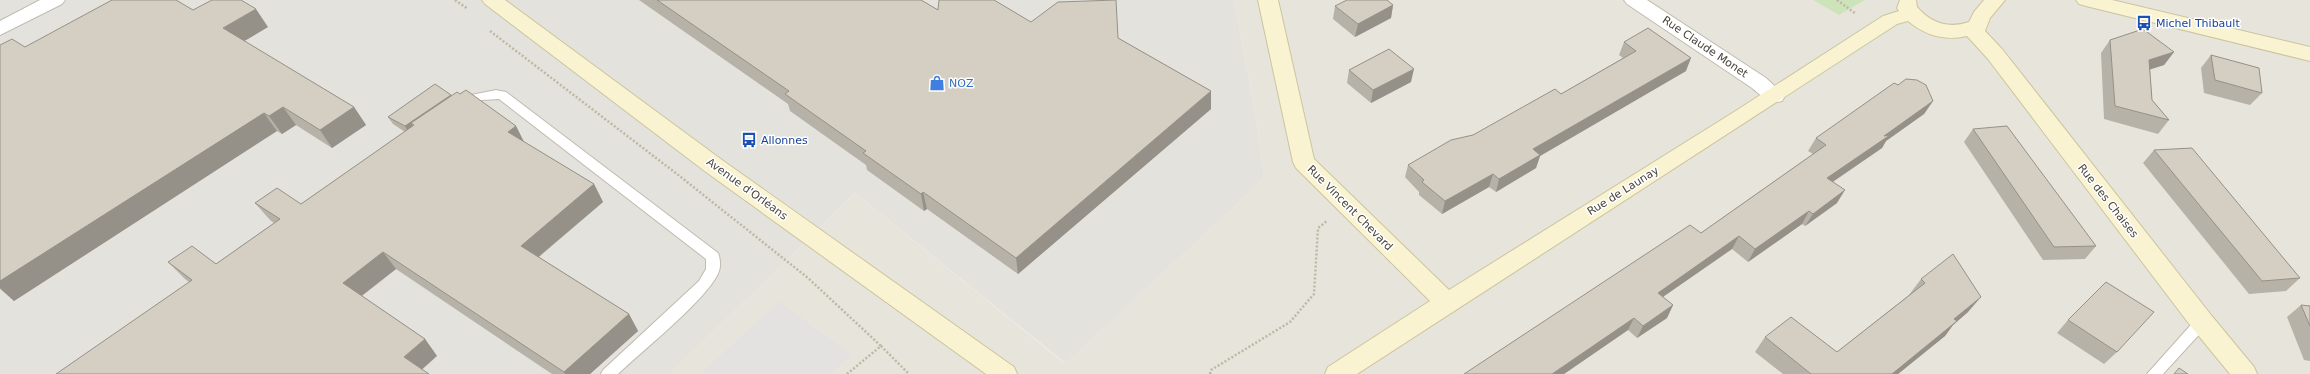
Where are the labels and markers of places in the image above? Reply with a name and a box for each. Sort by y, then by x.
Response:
bus stop icon: Michel Thibault [2135,14,2153,32]
place label: Michel Thibault [2156,17,2240,30]
shop icon: NOZ [928,74,946,92]
place label: NOZ [949,77,974,90]
bus stop icon: Allonnes [740,131,758,149]
place label: Allonnes [761,134,808,147]

